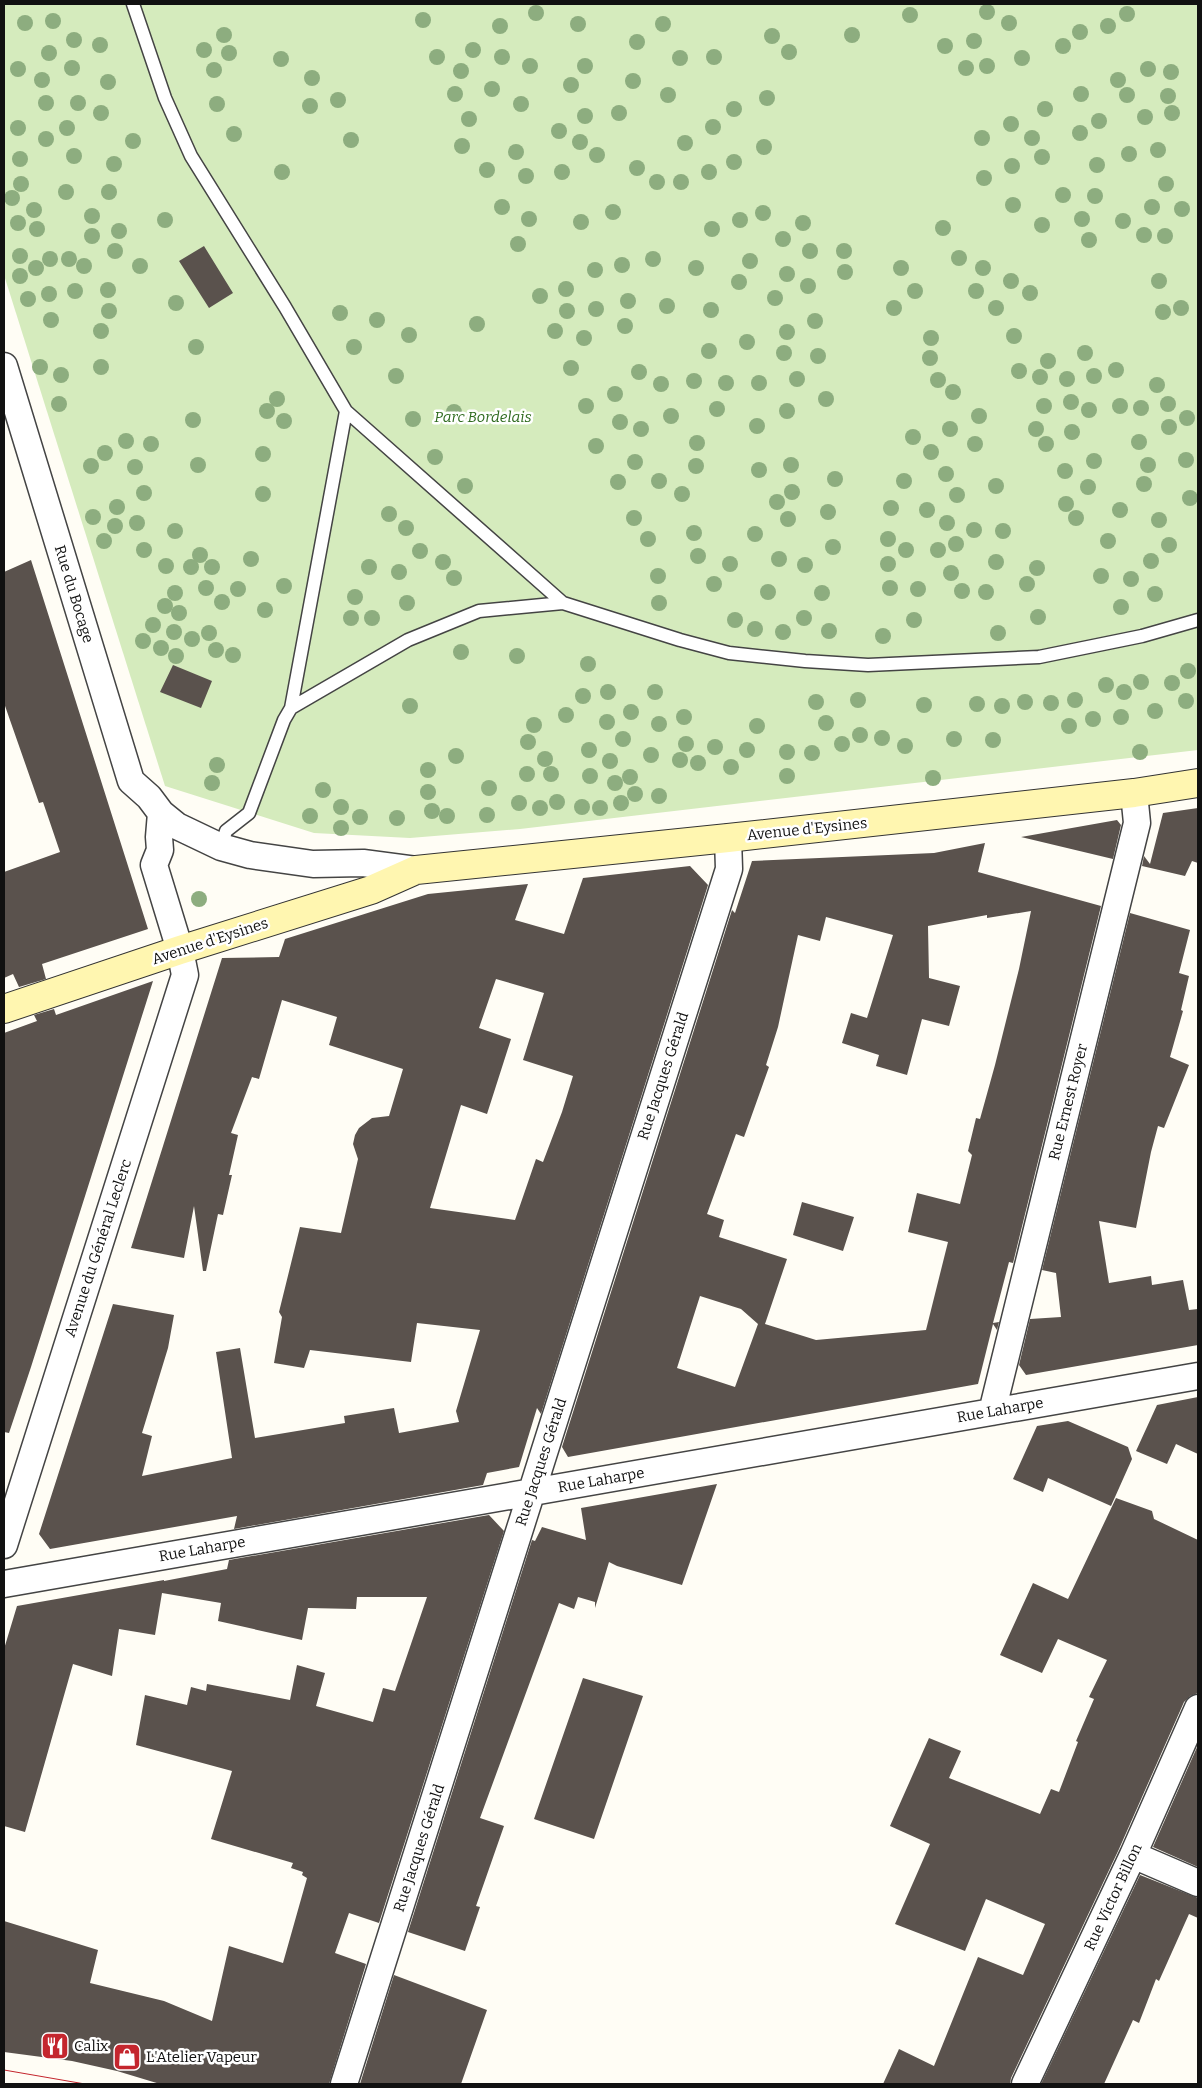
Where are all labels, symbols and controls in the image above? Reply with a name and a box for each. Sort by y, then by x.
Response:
park label: Parc Bordelais [434,408,532,426]
street label: Rue du Bocage [51,543,97,645]
street label: Avenue d'Eysines [746,814,868,844]
street label: Avenue d'Eysines [150,914,270,968]
street label: Rue Jacques Gérald [634,1010,692,1142]
street label: Rue Ernest Royer [1045,1042,1091,1162]
street label: Avenue du Général Leclerc [61,1157,135,1339]
street label: Rue Laharpe [955,1394,1045,1426]
street label: Rue Jacques Gérald [512,1396,570,1528]
street label: Rue Laharpe [556,1464,646,1496]
street label: Rue Laharpe [157,1533,247,1565]
street label: Rue Jacques Gérald [390,1782,448,1914]
street label: Rue Victor Billon [1080,1840,1146,1953]
restaurant icon: Calix [40,2031,70,2061]
place label: Calix [74,2037,109,2055]
shop icon: L'Atelier Vapeur [112,2042,142,2072]
place label: L'Atelier Vapeur [146,2048,257,2066]

